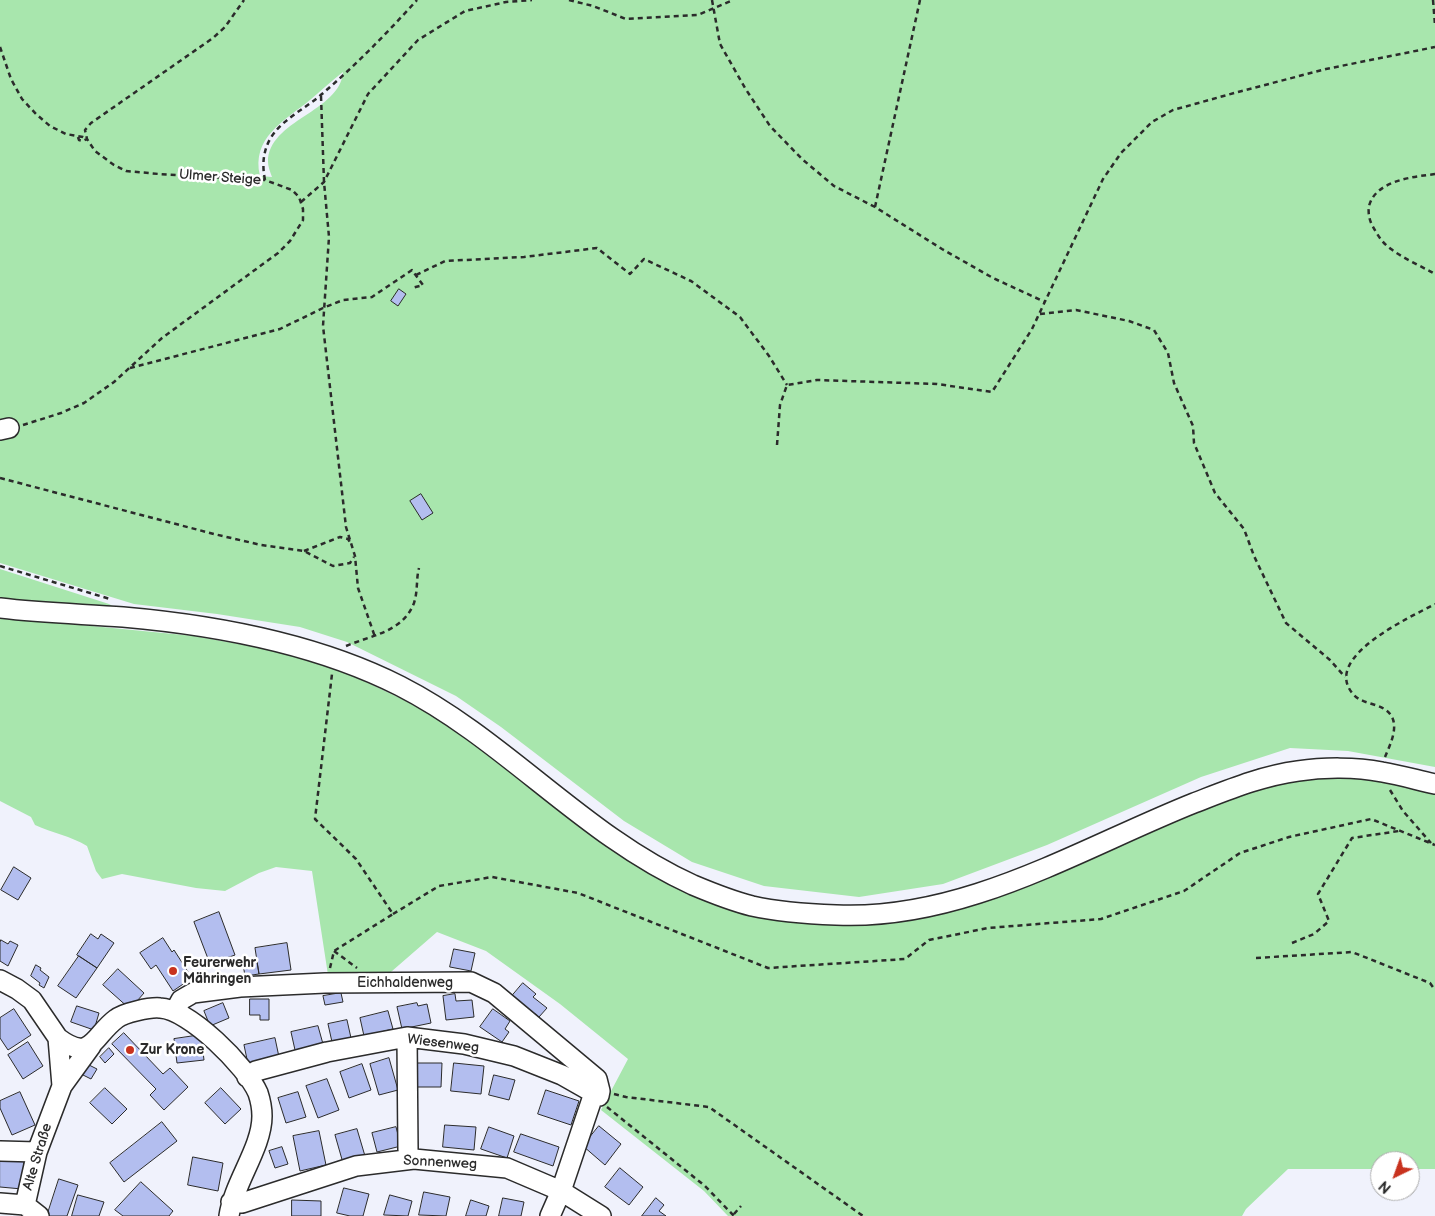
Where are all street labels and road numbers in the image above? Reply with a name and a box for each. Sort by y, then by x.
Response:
street label: Ulmer Steige [178,167,262,189]
street label: Eichhaldenweg [357,975,453,991]
street label: Wiesenweg [406,1031,480,1057]
street label: Alte Straße [20,1121,56,1193]
street label: Sonnenweg [403,1153,477,1173]

